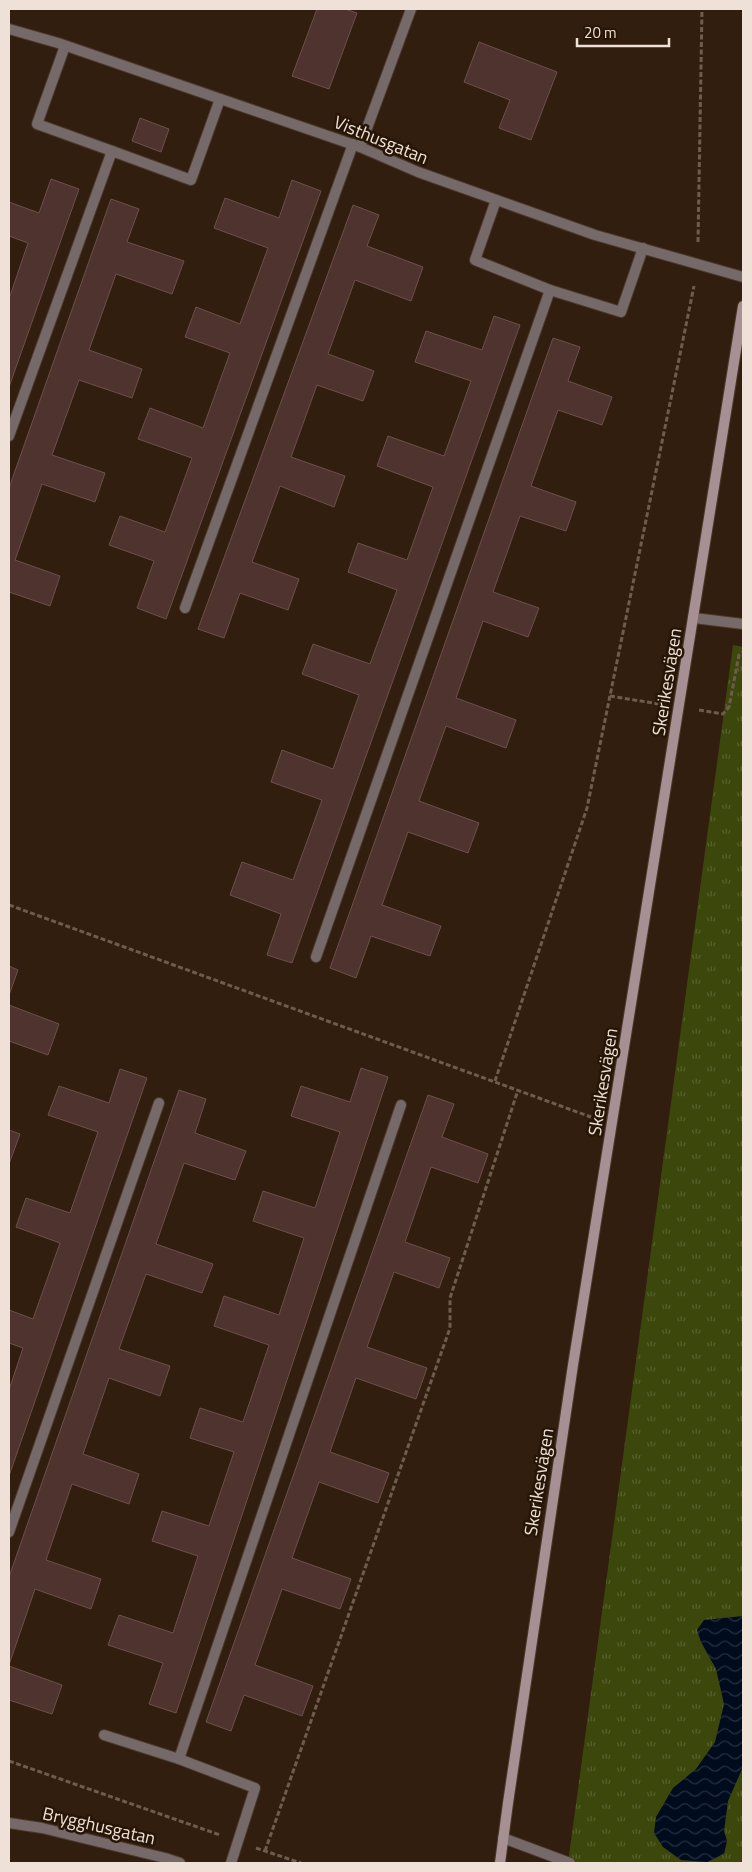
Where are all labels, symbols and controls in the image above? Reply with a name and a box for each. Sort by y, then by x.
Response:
scale bar [577,15,670,47]
text: 20 m [584,21,617,44]
street label: Visthusgatan [330,108,433,171]
street label: Skerikesvägen [645,626,688,738]
street label: Skerikesvägen [581,1026,624,1138]
street label: Skerikesvägen [517,1426,560,1538]
street label: Brygghusgatan [40,1799,158,1852]

